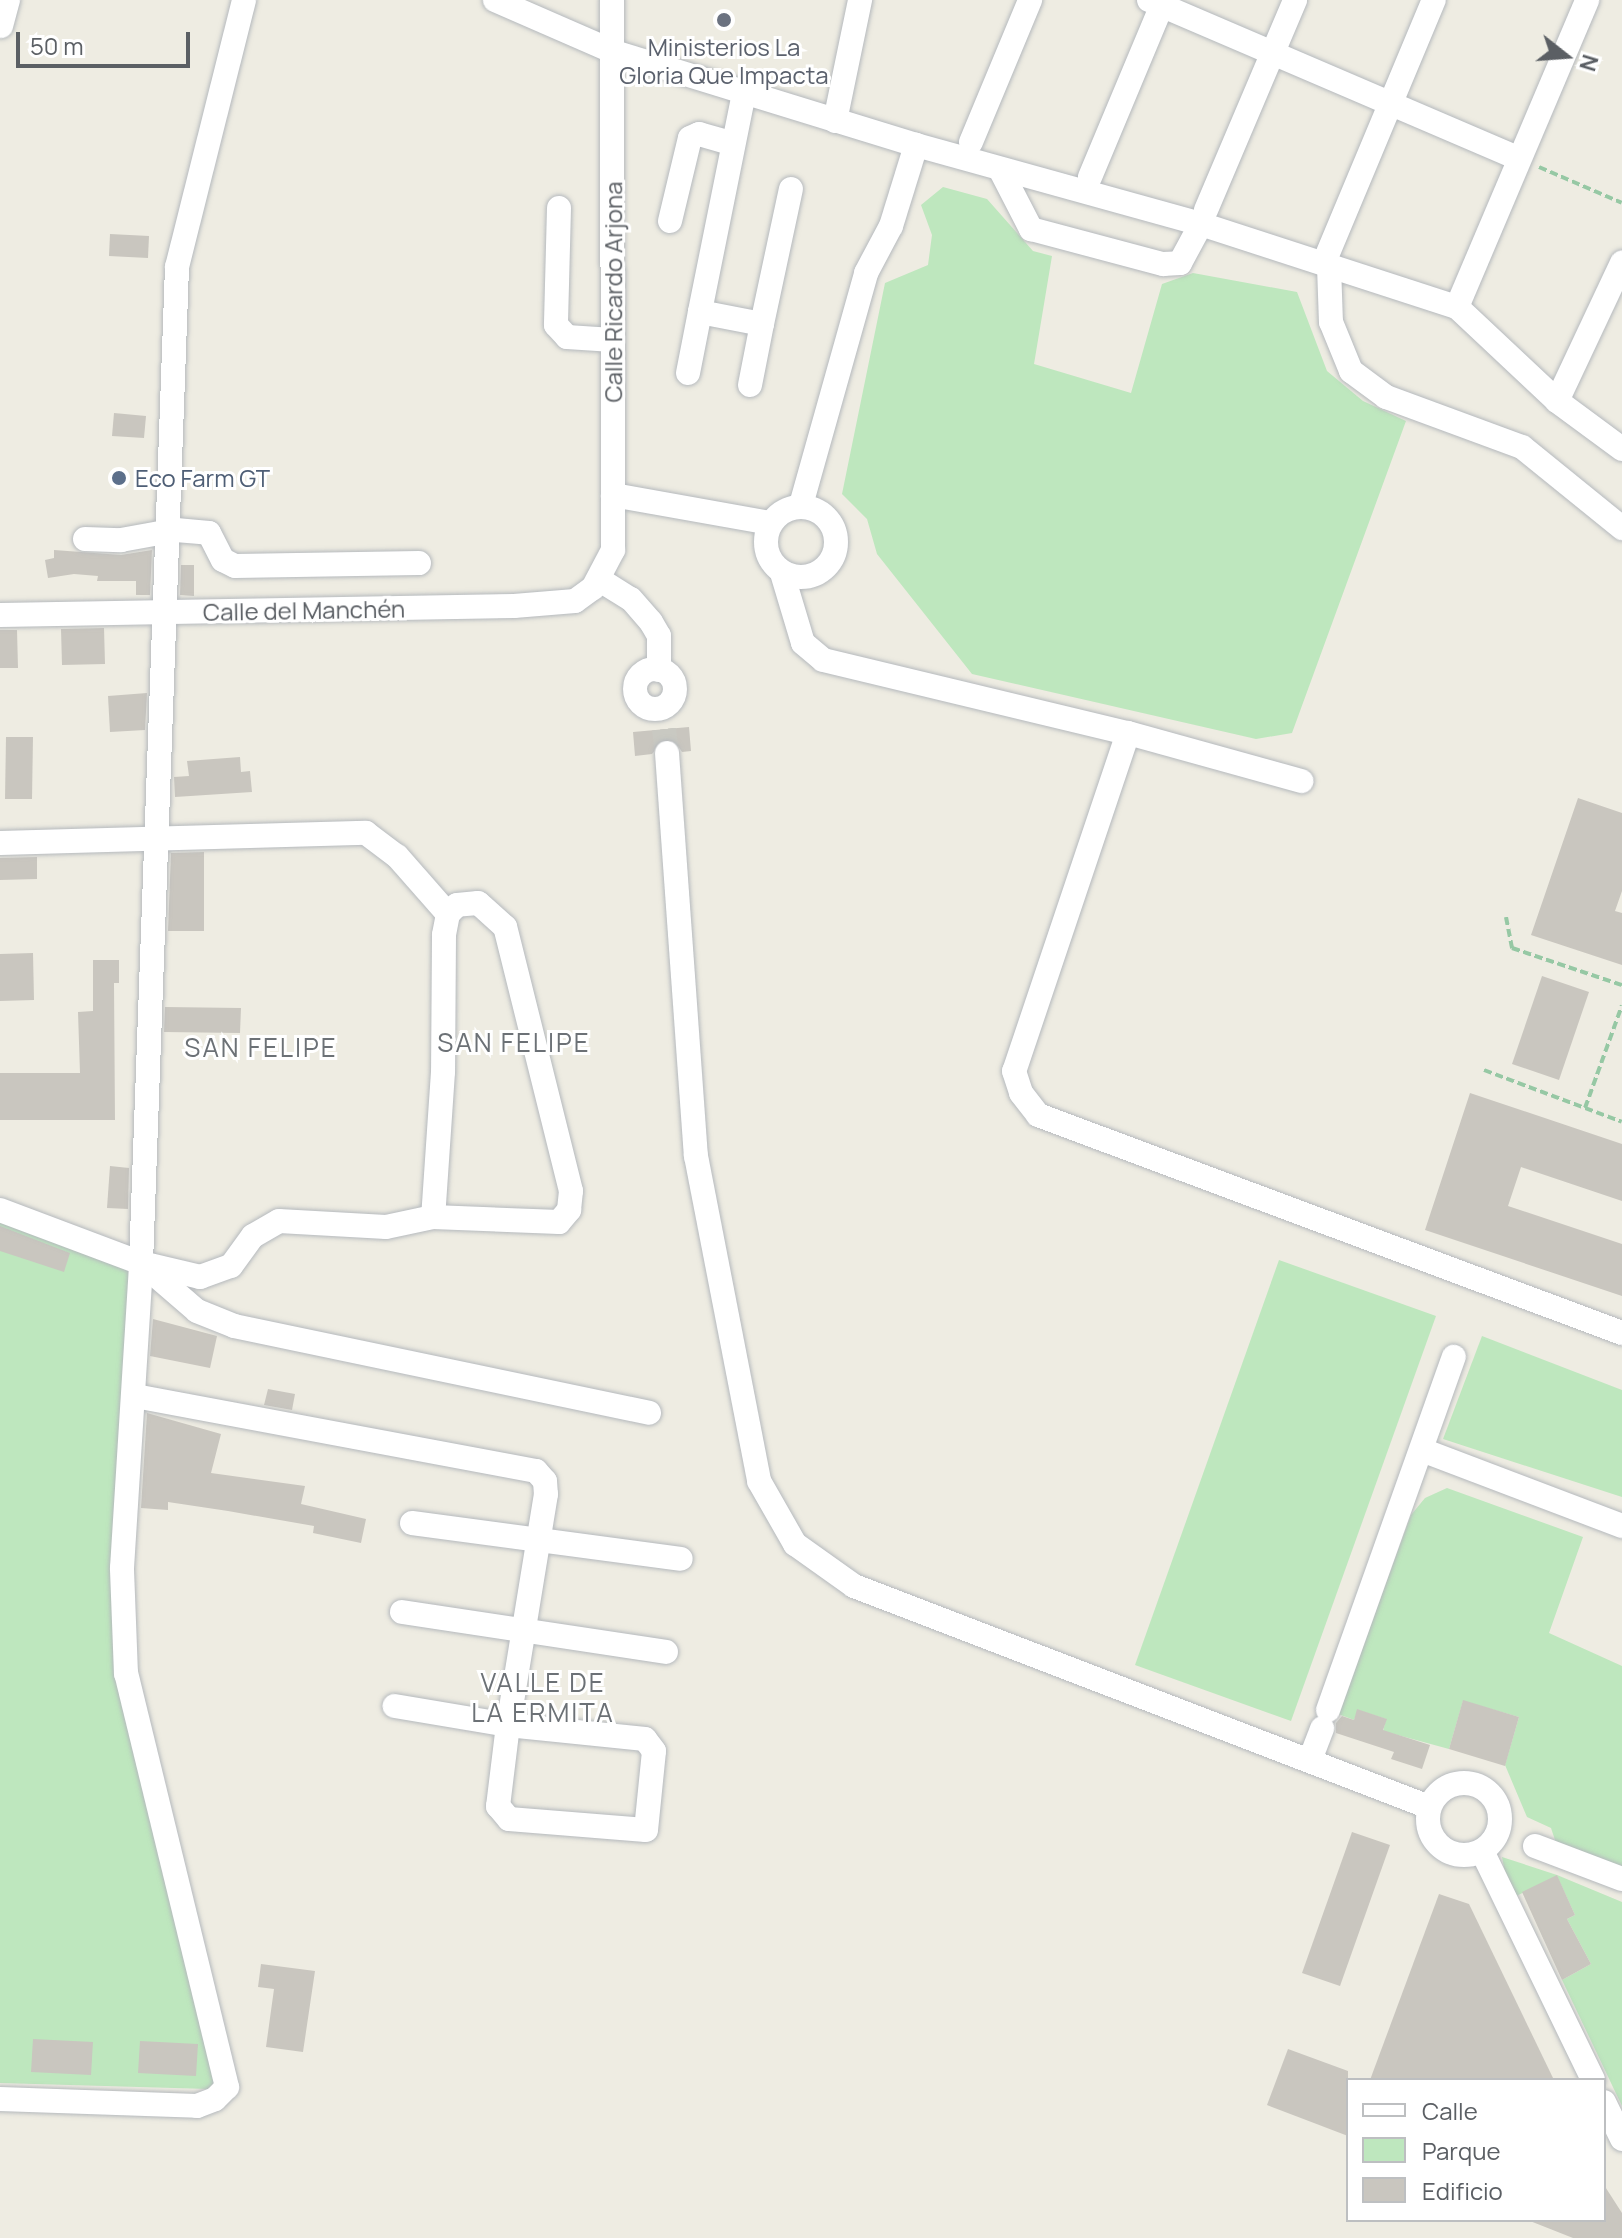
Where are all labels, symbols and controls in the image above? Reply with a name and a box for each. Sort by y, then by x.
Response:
marker: Ministerios La Gloria Que Impacta [715,11,733,29]
scale bar [20,16,194,66]
north arrow [1526,16,1606,96]
text: 50 m [30,29,84,62]
place label: Ministerios La Gloria Que Impacta [619,33,829,89]
text: N [1572,51,1606,75]
street label: Calle Ricardo Arjona [599,181,627,403]
place label: Eco Farm GT [135,464,270,492]
marker: Eco Farm GT [110,469,128,487]
street label: Calle del Manchén [203,594,405,626]
district label: SAN FELIPE [437,1027,591,1059]
district label: SAN FELIPE [184,1032,338,1064]
district label: VALLE DE LA ERMITA [471,1667,615,1728]
legend [1346,2078,1606,2222]
text: Calle [1422,2094,1478,2127]
text: Parque [1422,2134,1500,2167]
text: Edificio [1422,2174,1503,2207]

